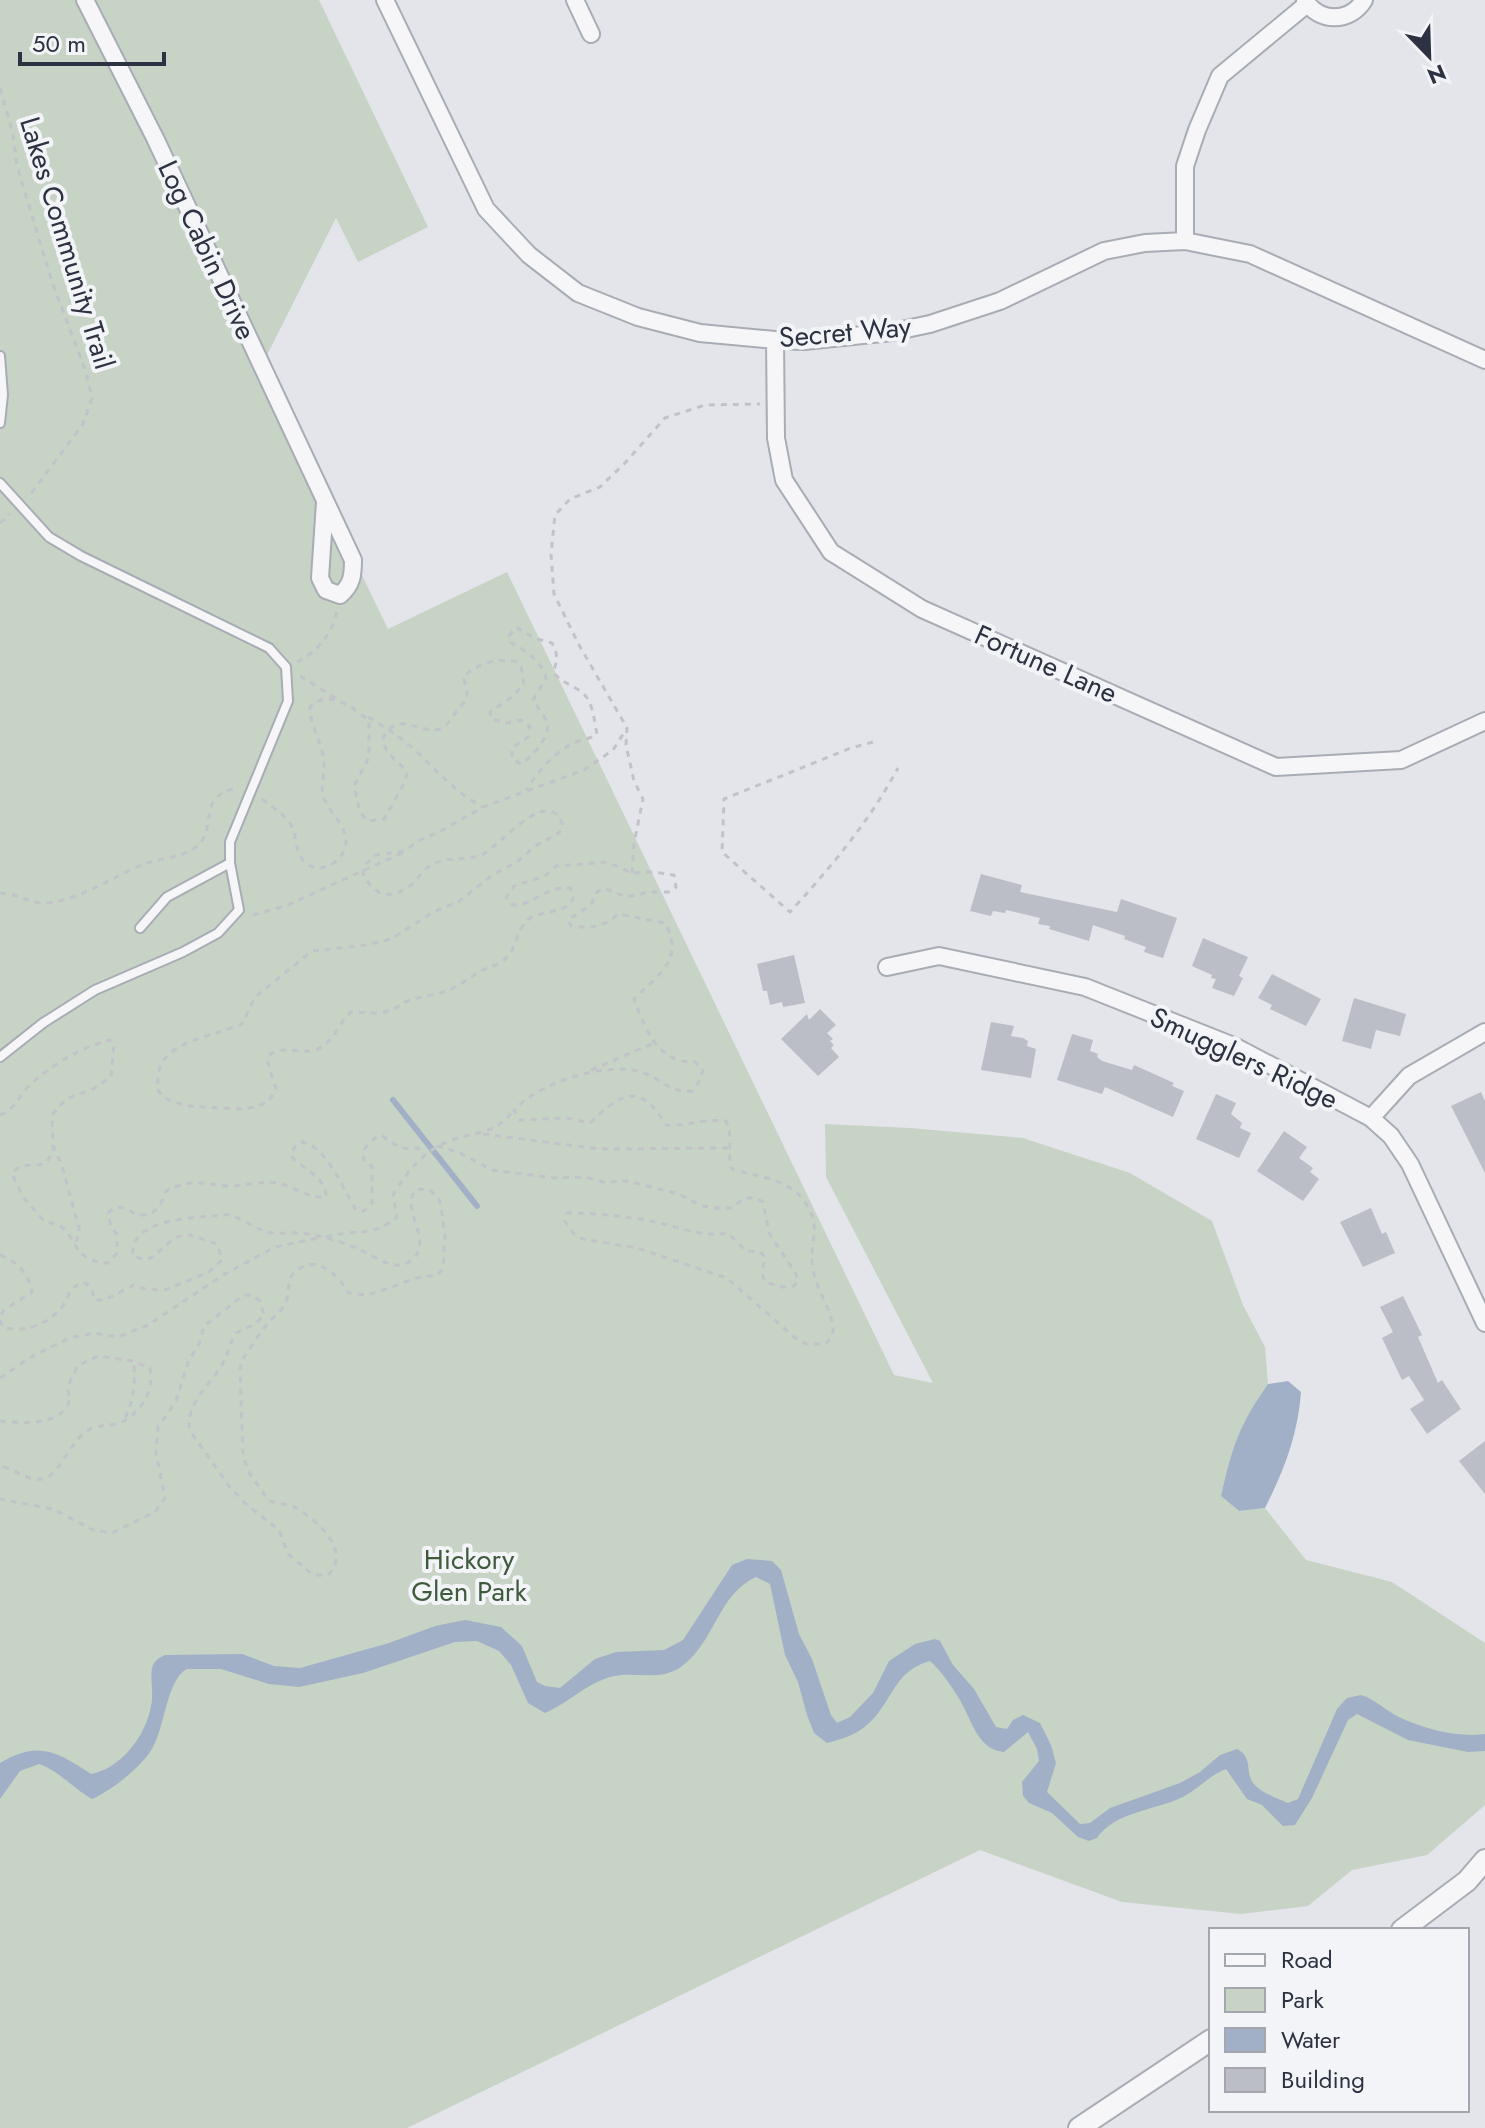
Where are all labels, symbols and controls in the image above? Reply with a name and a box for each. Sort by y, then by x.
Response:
scale bar [20,16,164,66]
north arrow [1389,16,1469,96]
text: 50 m [32,26,86,61]
text: N [1423,56,1451,93]
street label: Lakes Community Trail [9,112,125,374]
street label: Log Cabin Drive [148,154,266,346]
street label: Secret Way [777,306,913,358]
street label: Fortune Lane [968,614,1124,714]
street label: Smugglers Ridge [1143,996,1345,1120]
park label: Hickory Glen Park [411,1539,527,1612]
legend [1209,1928,1469,2112]
text: Road [1281,1942,1333,1977]
text: Park [1281,1982,1324,2017]
text: Water [1281,2022,1341,2057]
text: Building [1281,2062,1365,2097]

